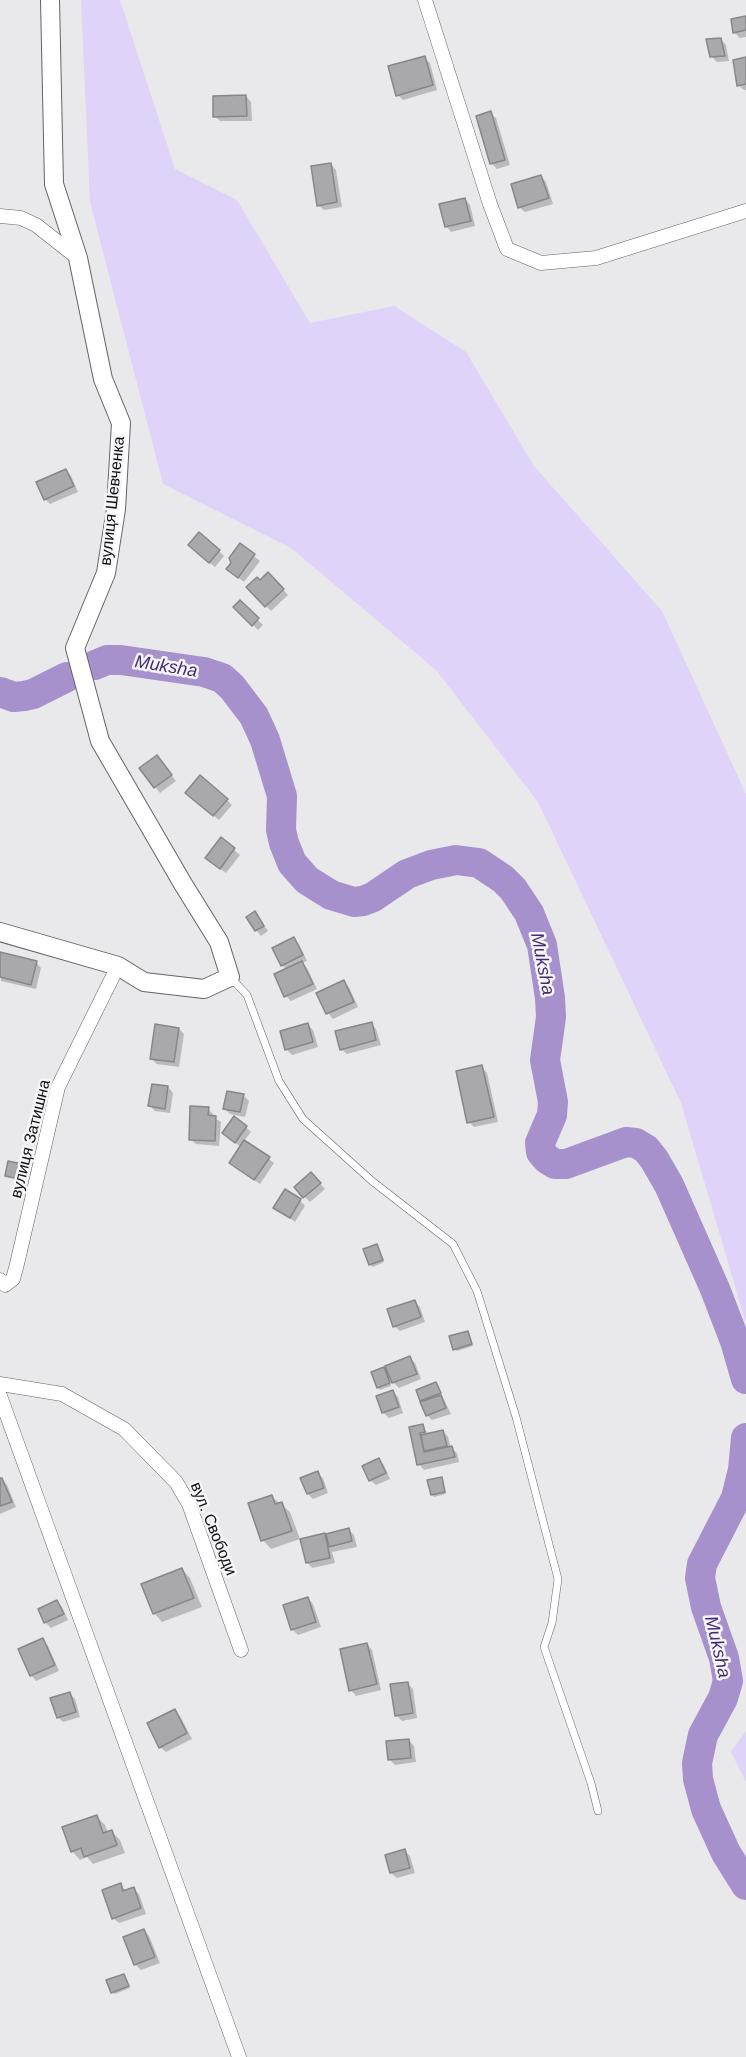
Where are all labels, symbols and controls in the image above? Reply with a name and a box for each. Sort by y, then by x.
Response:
street label: вулиця Шевченка [97,435,129,567]
water label: Muksha [133,651,199,683]
water label: Muksha [525,931,559,997]
street label: вулиця Затишна [7,1078,55,1200]
street label: вул. Свободи [186,1480,240,1578]
water label: Muksha [699,1614,735,1680]

